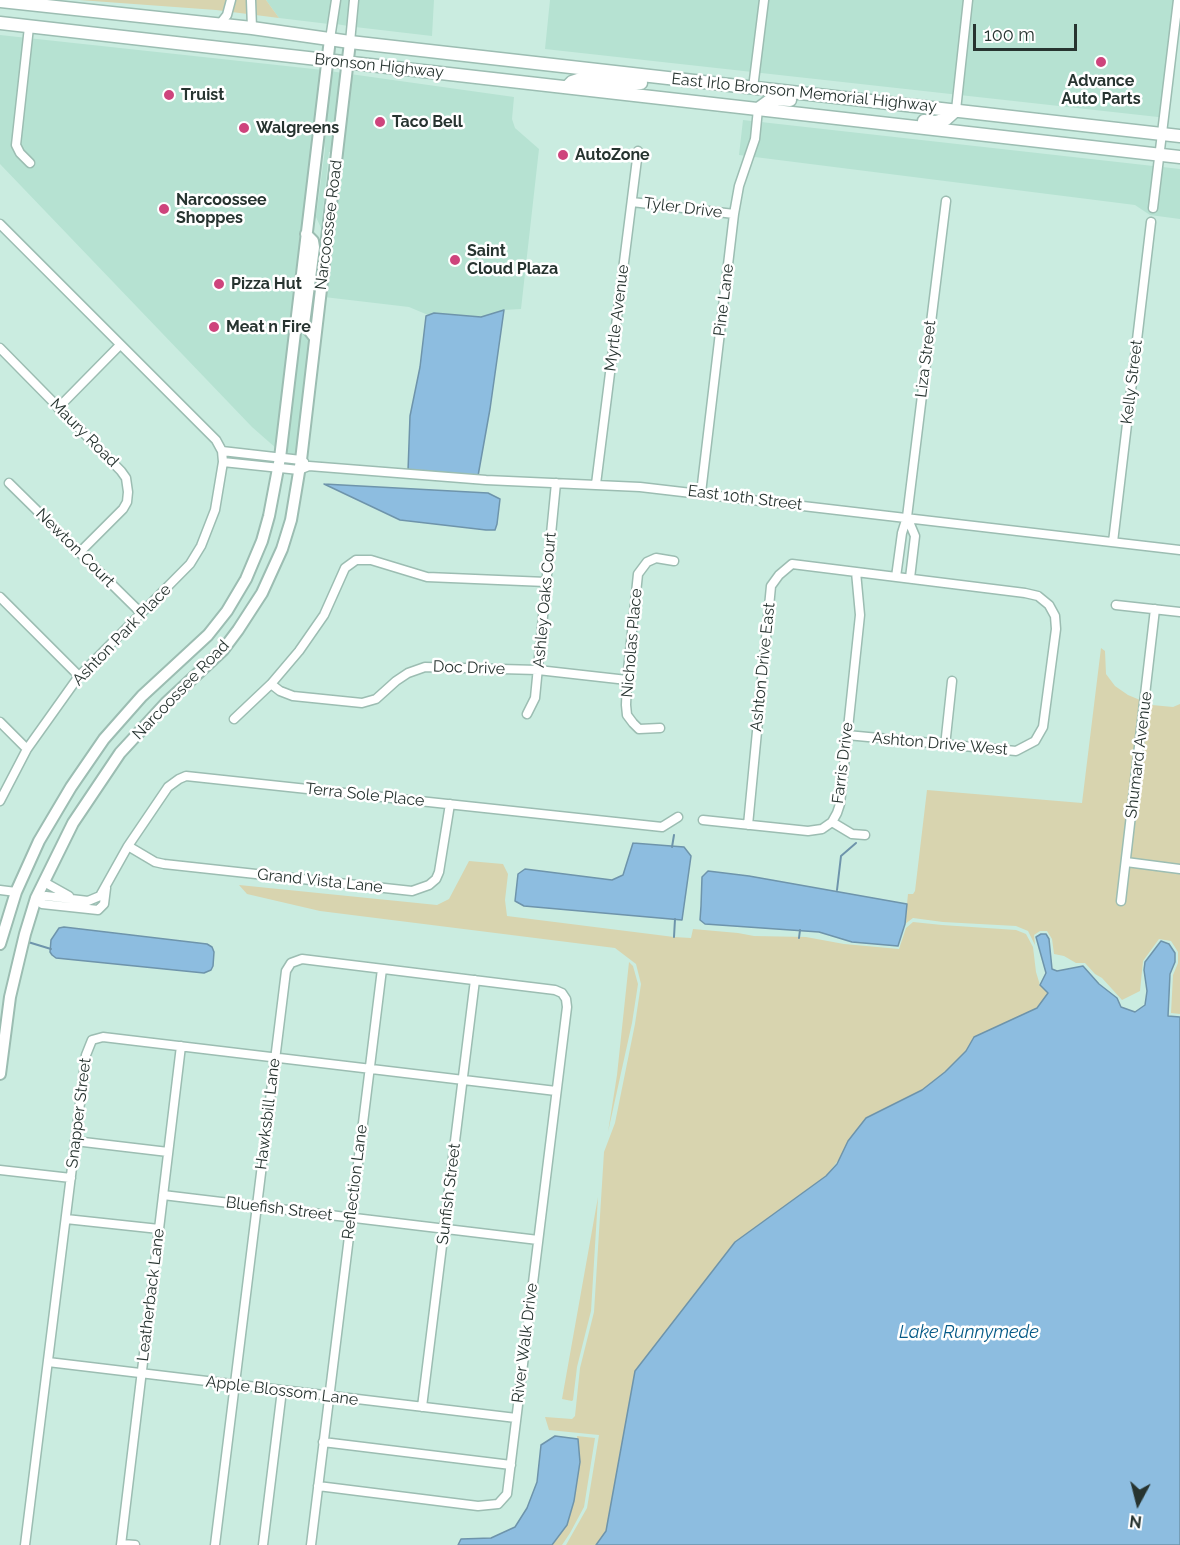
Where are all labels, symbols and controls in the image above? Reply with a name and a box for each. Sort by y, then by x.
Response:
scale bar [976,12,1080,50]
text: 100 m [984,24,1035,45]
street label: Bronson Highway [313,50,445,82]
marker: Advance Auto Parts [1094,55,1108,69]
street label: East Irlo Bronson Memorial Highway [670,70,938,116]
place label: Advance Auto Parts [1061,71,1141,109]
place label: Truist [181,85,224,105]
marker: Truist [162,88,176,102]
place label: Taco Bell [392,112,463,132]
marker: Taco Bell [373,115,387,129]
place label: Walgreens [256,118,339,138]
marker: Walgreens [237,121,251,135]
place label: AutoZone [575,145,650,165]
marker: AutoZone [556,148,570,162]
street label: Narcoossee Road [312,159,346,291]
place label: Narcoossee Shoppes [176,190,267,228]
street label: Tyler Drive [643,194,723,222]
marker: Narcoossee Shoppes [157,202,171,216]
place label: Saint Cloud Plaza [467,241,558,279]
marker: Saint Cloud Plaza [448,253,462,267]
street label: Myrtle Avenue [601,263,633,373]
street label: Pine Lane [710,263,738,337]
place label: Pizza Hut [231,274,302,294]
marker: Pizza Hut [212,277,226,291]
place label: Meat n Fire [226,317,311,337]
street label: Liza Street [912,319,940,399]
marker: Meat n Fire [207,320,221,334]
street label: Kelly Street [1117,339,1147,425]
street label: Maury Road [46,395,122,471]
street label: East 10th Street [687,481,803,515]
street label: Newton Court [32,505,118,591]
street label: Ashley Oaks Court [530,531,560,669]
street label: Ashton Park Place [69,580,175,690]
street label: Nicholas Place [618,588,646,698]
street label: Ashton Drive East [747,602,779,732]
street label: Narcoossee Road [129,636,233,744]
street label: Doc Drive [433,657,505,679]
street label: Shumard Avenue [1122,691,1156,819]
street label: Farris Drive [828,721,858,805]
street label: Ashton Drive West [871,729,1009,759]
street label: Terra Sole Place [305,779,425,811]
street label: Grand Vista Lane [256,865,384,897]
street label: Snapper Street [63,1057,95,1169]
street label: Hawksbill Lane [252,1057,284,1171]
street label: Reflection Lane [338,1123,372,1241]
street label: Sunfish Street [433,1142,465,1246]
street label: Bluefish Street [225,1193,333,1225]
street label: Leatherback Lane [133,1228,169,1362]
street label: River Walk Drive [508,1282,542,1404]
water label: Lake Runnymede [899,1322,1039,1344]
street label: Apple Blossom Lane [205,1372,359,1410]
north arrow [1108,1473,1168,1533]
text: N [1129,1511,1143,1532]

